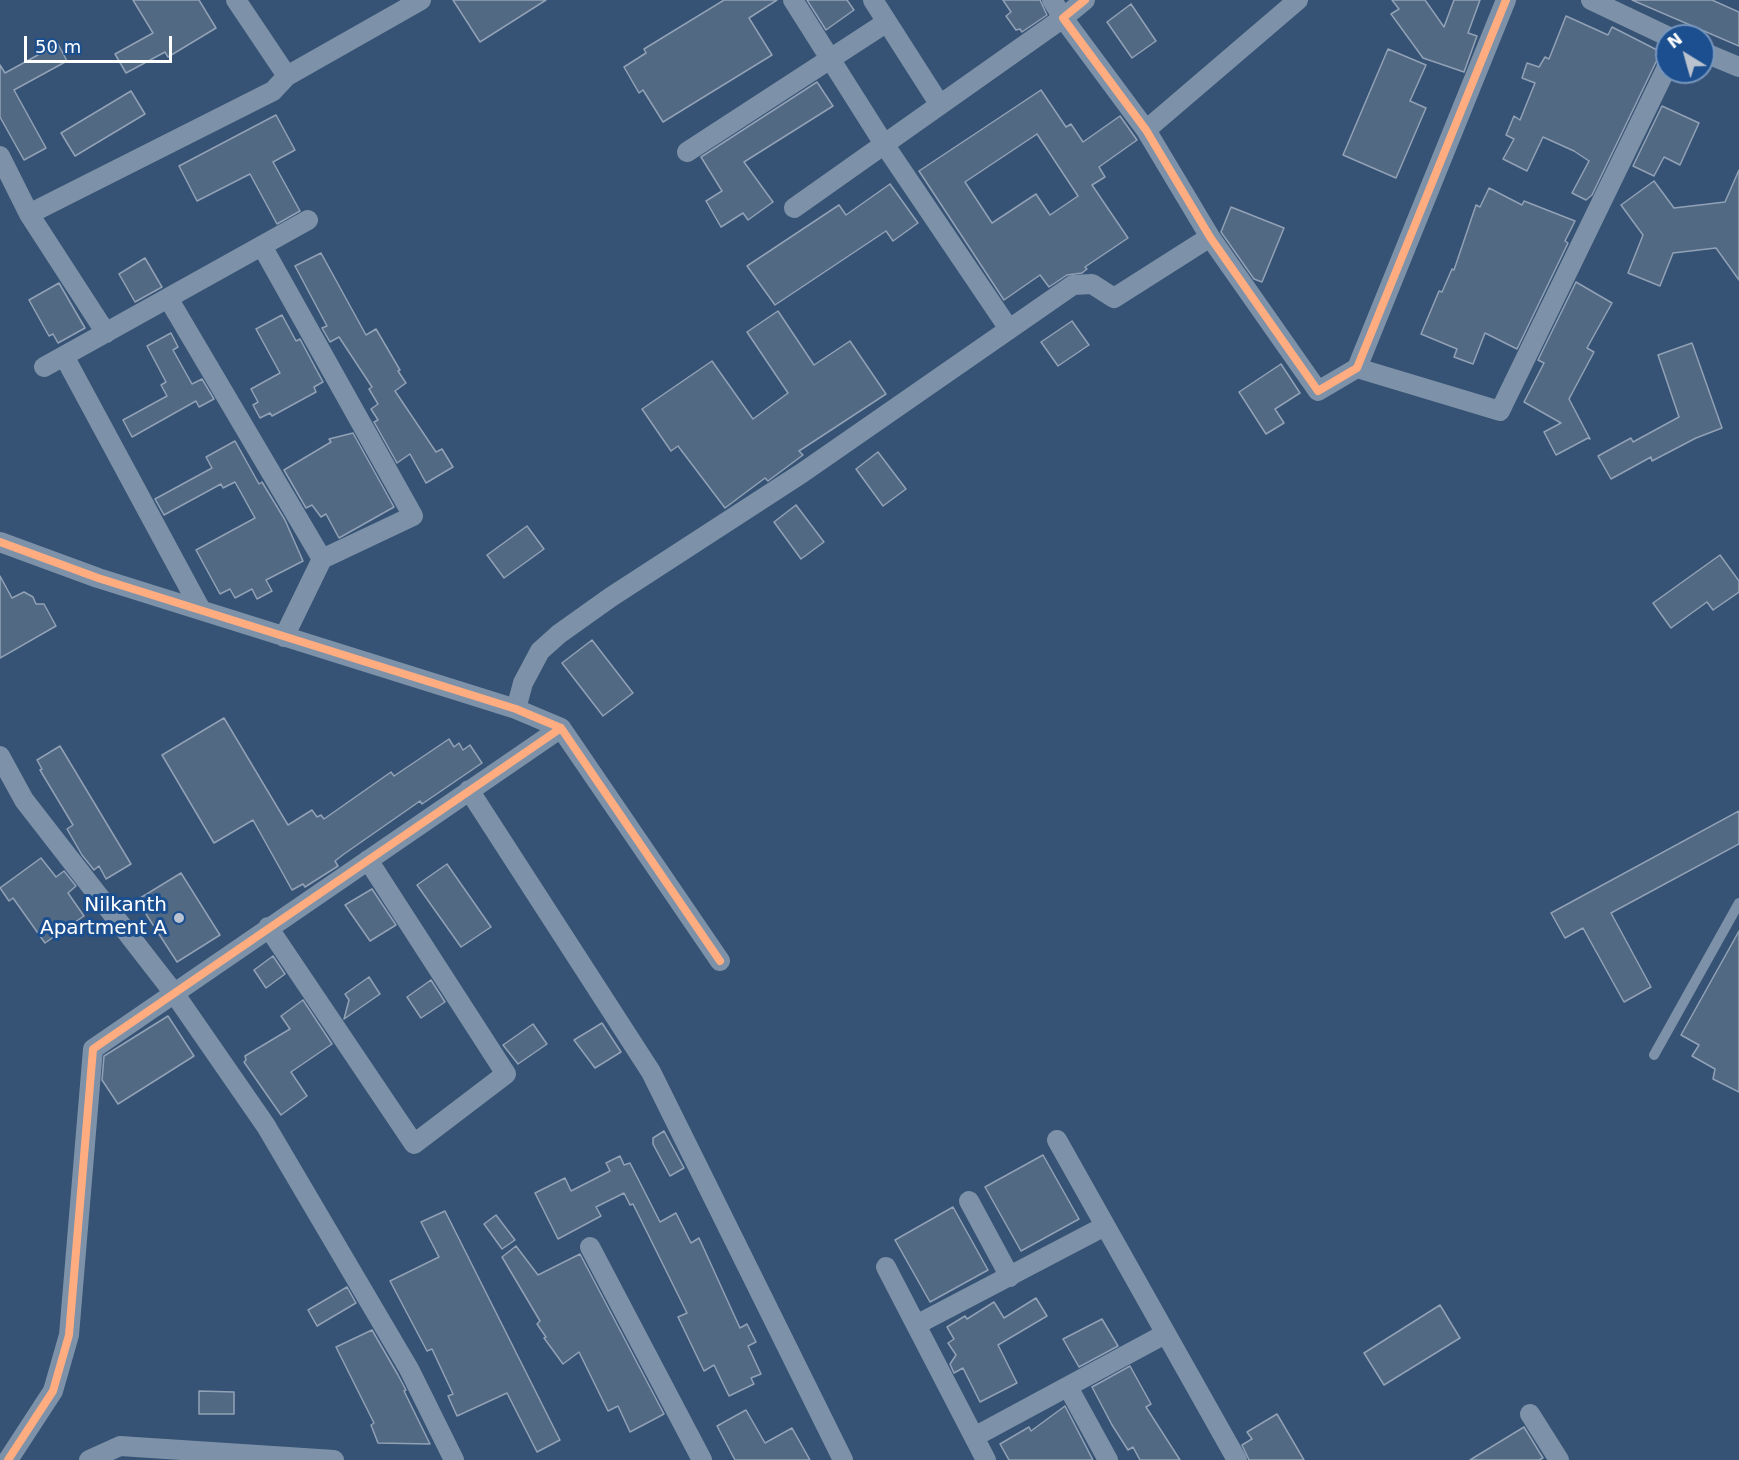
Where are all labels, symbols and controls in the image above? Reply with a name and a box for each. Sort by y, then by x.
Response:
scale bar [27,24,176,62]
north arrow [1655,24,1715,84]
text: N [1664,29,1686,52]
text: 50 m [35,36,81,57]
place label: Nilkanth Apartment A [40,894,167,941]
marker: Nilkanth Apartment A [172,911,186,925]

